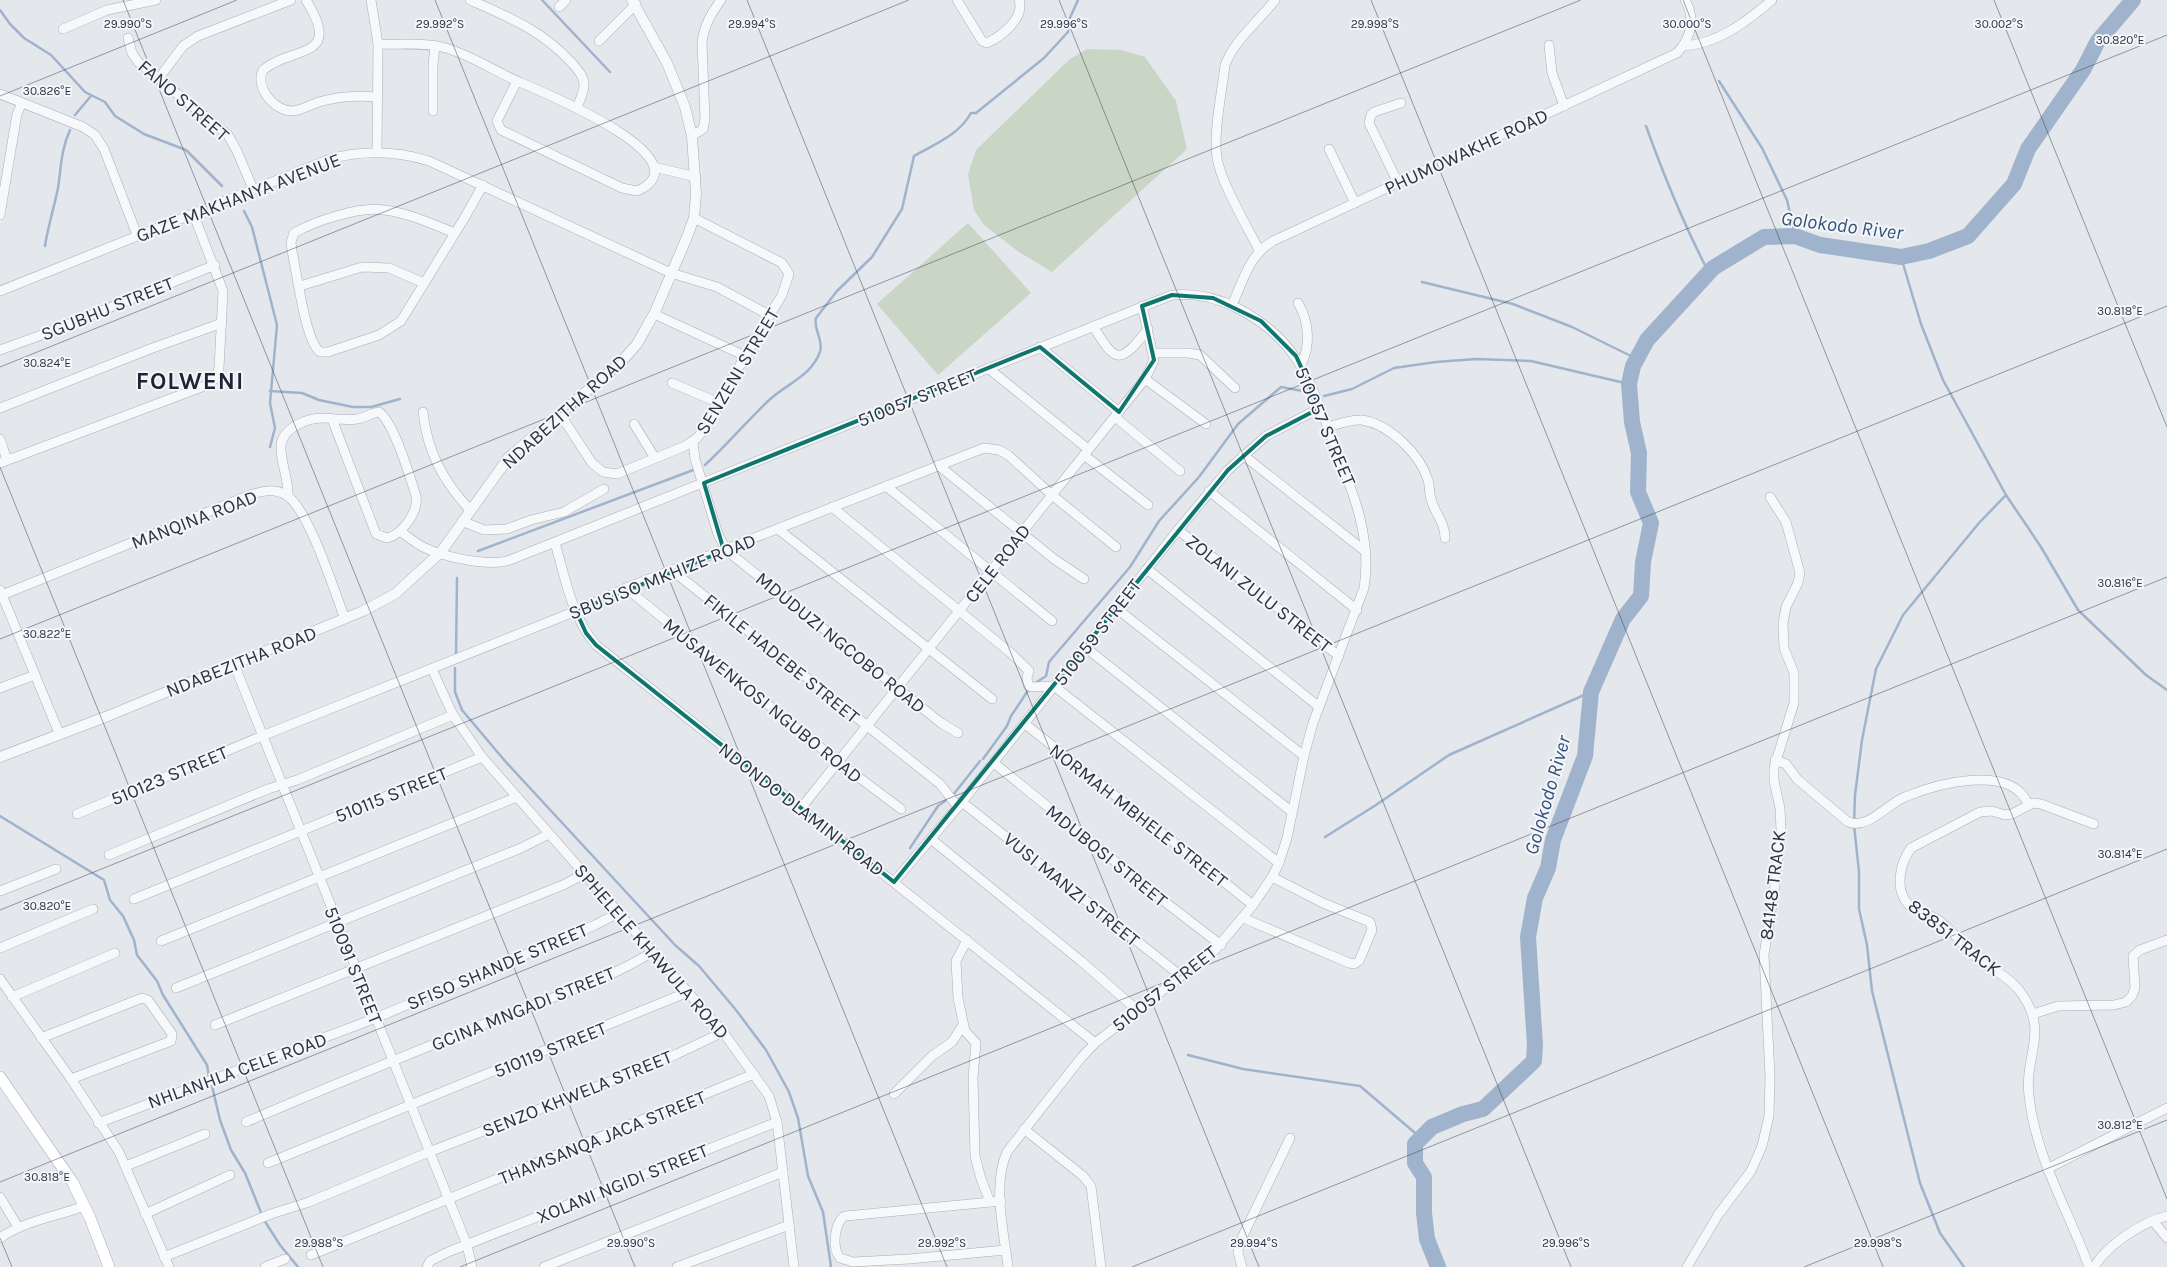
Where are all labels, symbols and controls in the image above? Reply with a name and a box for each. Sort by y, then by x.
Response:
text: 29.990°S [104,17,152,31]
text: 29.992°S [416,17,464,31]
text: 29.994°S [728,17,776,31]
text: 29.996°S [1040,17,1088,31]
text: 29.998°S [1351,17,1399,31]
text: 30.000°S [1662,17,1712,31]
text: 30.002°S [1975,17,2023,31]
text: 30.820°E [2096,33,2144,47]
street label: FANO STREET [133,55,234,146]
text: 30.826°E [23,84,71,98]
street label: PHUMOWAKHE ROAD [1381,104,1552,200]
street label: GAZE MAKHANYA AVENUE [133,149,344,247]
water label: Golokodo River [1780,207,1905,245]
street label: SGUBHU STREET [38,272,177,346]
street label: SENZENI STREET [691,304,784,439]
text: 30.818°E [2097,304,2143,318]
street label: NDABEZITHA ROAD [498,350,632,474]
text: 30.824°E [23,356,71,370]
street label: 510057 STREET [854,364,981,432]
street label: 510057 STREET [1290,364,1360,490]
district label: FOLWENI [136,367,244,395]
street label: MANQINA ROAD [128,486,261,554]
street label: CELE ROAD [960,520,1035,607]
street label: SBUSISO MKHIZE ROAD [565,529,759,625]
street label: ZOLANI ZULU STREET [1181,530,1336,658]
street label: MDUDUZI NGCOBO ROAD [751,567,930,718]
street label: 510059 STREET [1049,575,1147,690]
text: 30.816°E [2097,576,2143,590]
street label: FIKILE HADEBE STREET [699,589,864,729]
street label: MUSAWENKOSI NGUBO ROAD [658,614,866,788]
street label: NDABEZITHA ROAD [163,622,320,702]
text: 30.822°E [23,627,71,641]
water label: Golokodo River [1520,732,1576,857]
street label: NDONDO DLAMINI ROAD [714,738,889,881]
street label: NORMAH MBHELE STREET [1045,739,1232,892]
street label: 510123 STREET [108,741,232,810]
street label: 510115 STREET [332,762,451,828]
street label: MDUBOSI STREET [1041,800,1172,912]
street label: VUSI MANZI STREET [999,828,1144,952]
street label: 84148 TRACK [1755,828,1791,941]
text: 30.814°E [2097,847,2143,861]
street label: SPHELELE KHAWULA ROAD [569,860,733,1044]
street label: 83851 TRACK [1904,895,2005,981]
text: 30.820°E [23,899,71,913]
street label: 510091 STREET [319,903,387,1028]
street label: SFISO SHANDE STREET [404,919,592,1015]
street label: 510057 STREET [1108,941,1222,1037]
street label: GCINA MNGADI STREET [429,962,619,1056]
street label: 510119 STREET [491,1017,611,1083]
street label: NHLANHLA CELE ROAD [145,1028,330,1114]
street label: SENZO KHWELA STREET [479,1046,676,1142]
street label: THAMSANQA JACA STREET [496,1086,710,1190]
text: 30.812°E [2097,1118,2143,1132]
street label: XOLANI NGIDI STREET [533,1139,712,1228]
text: 30.818°E [24,1170,70,1184]
text: 29.988°S [294,1236,344,1250]
text: 29.990°S [607,1236,655,1250]
text: 29.992°S [918,1236,966,1250]
text: 29.994°S [1230,1236,1278,1250]
text: 29.996°S [1542,1236,1590,1250]
text: 29.998°S [1854,1236,1902,1250]

